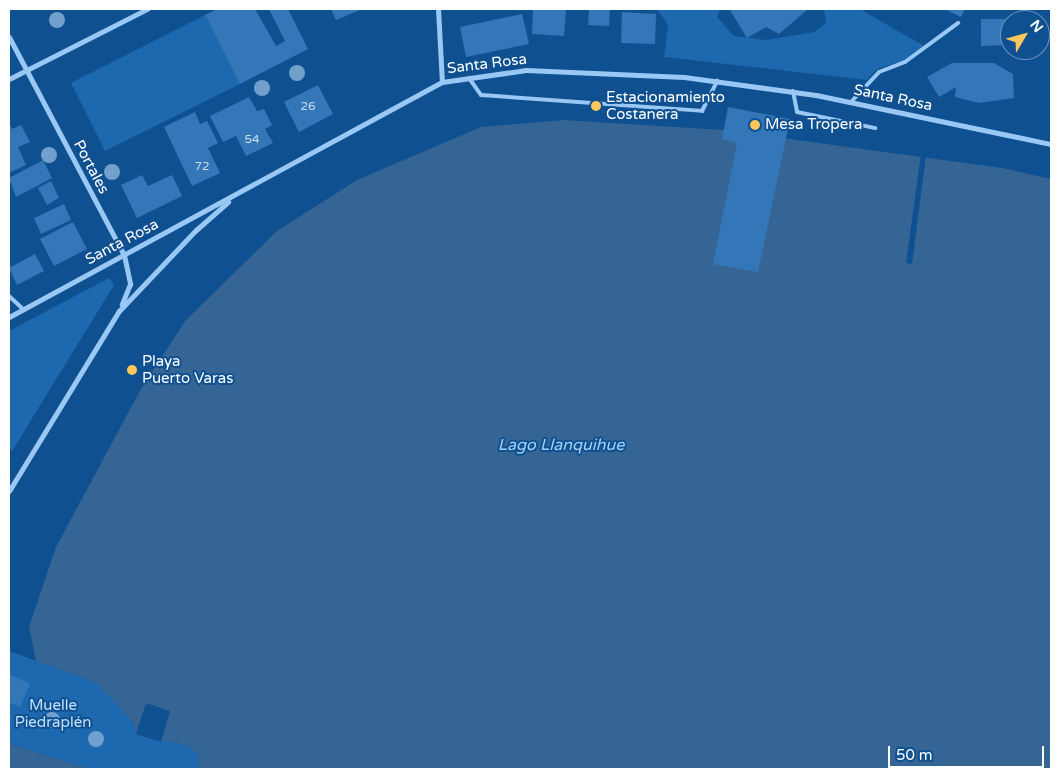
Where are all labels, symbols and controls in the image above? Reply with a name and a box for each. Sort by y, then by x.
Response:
north arrow [1000,10,1050,60]
text: N [1026,17,1047,36]
street label: Santa Rosa [446,50,528,78]
street label: Santa Rosa [852,81,934,115]
place label: Estacionamiento Costanera [606,88,725,123]
house number: 26 [300,100,316,114]
marker: Estacionamiento Costanera [590,100,602,112]
place label: Mesa Tropera [765,116,862,134]
marker: Mesa Tropera [749,119,761,131]
house number: 54 [244,133,260,147]
street label: Portales [69,137,113,197]
house number: 72 [194,160,210,174]
street label: Santa Rosa [82,215,162,269]
place label: Playa Puerto Varas [142,352,233,387]
marker: Playa Puerto Varas [126,364,138,376]
water label: Lago Llanquihue [498,435,624,455]
park label: Muelle Piedraplén [15,696,91,731]
scale bar [890,736,1046,768]
text: 50 m [896,746,933,764]

